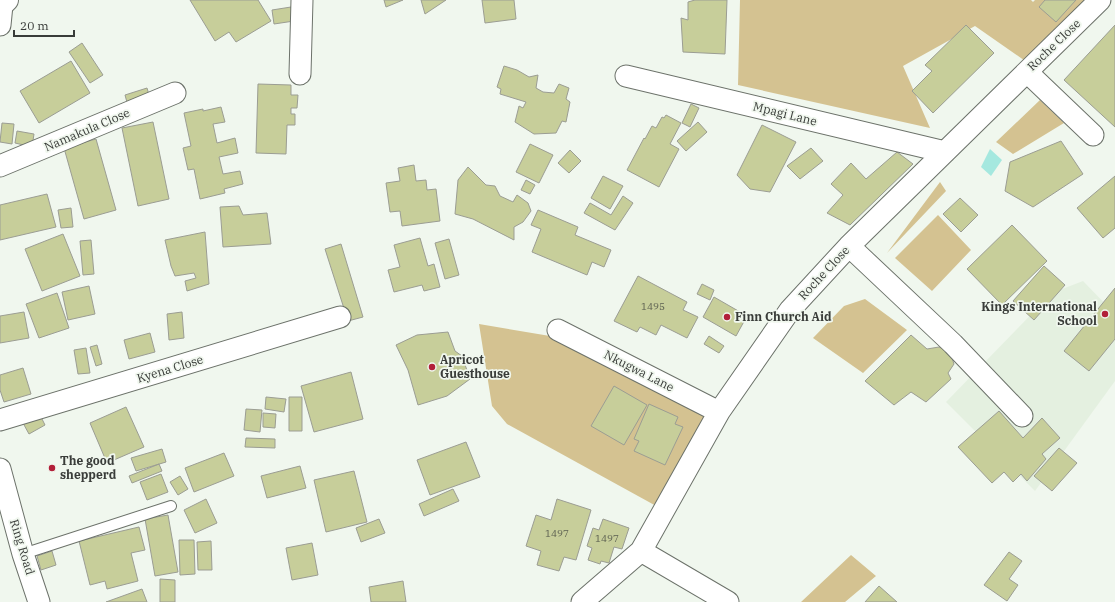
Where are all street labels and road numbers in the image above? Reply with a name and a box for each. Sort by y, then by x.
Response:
street label: Roche Close [1024,16,1083,74]
street label: Mpagi Lane [752,98,819,129]
street label: Namakula Close [42,105,132,154]
street label: Roche Close [795,243,852,303]
street label: Nkugwa Lane [602,346,677,395]
street label: Kyena Close [135,351,205,386]
street label: Ring Road [7,517,38,577]

